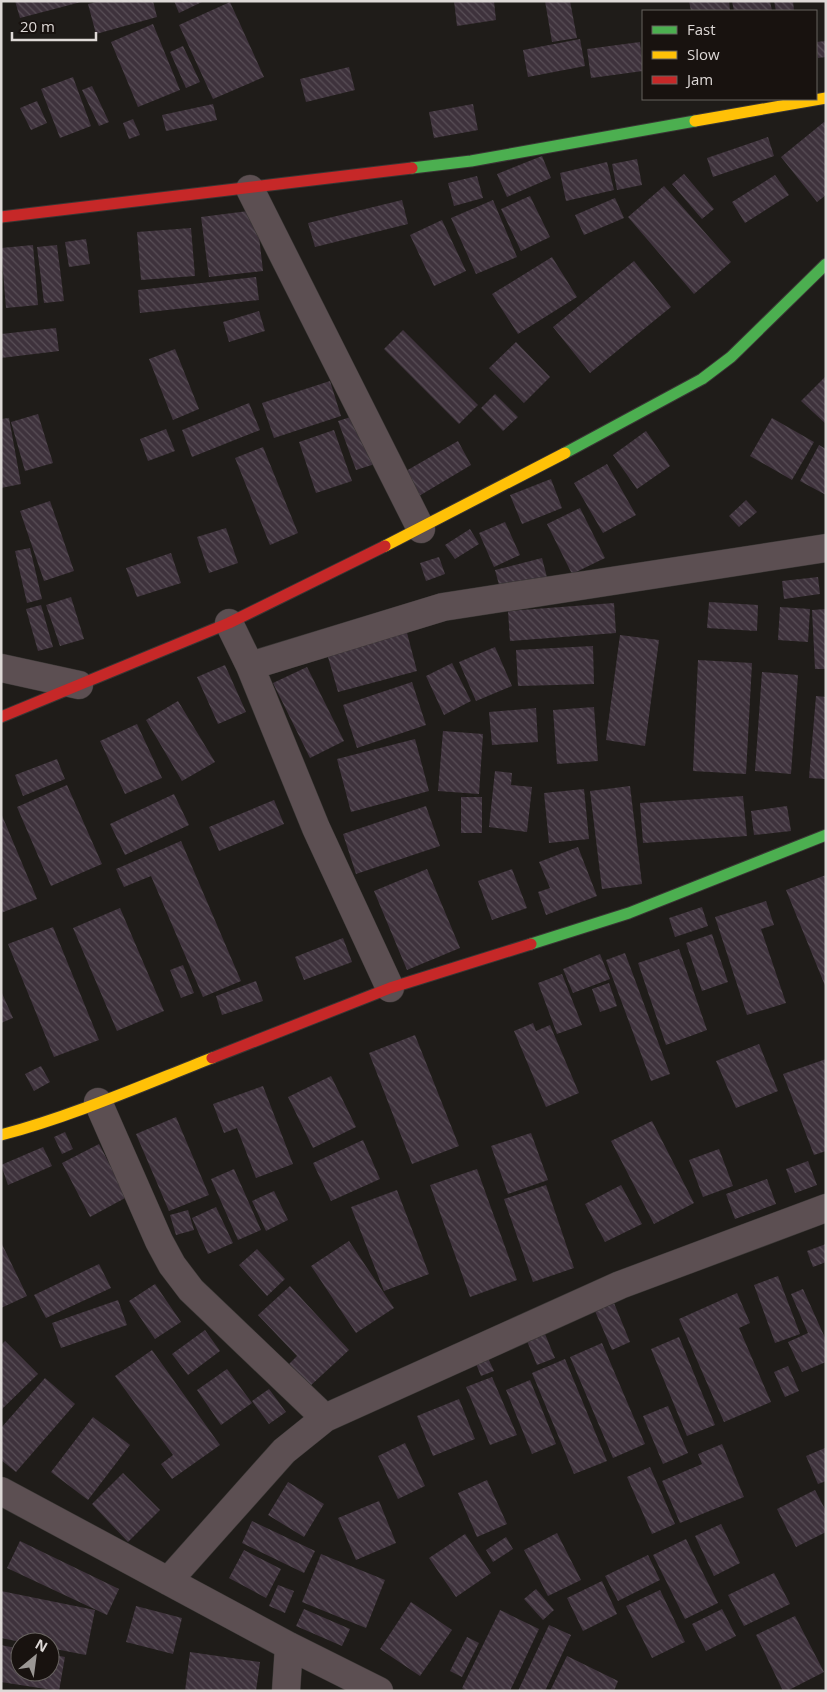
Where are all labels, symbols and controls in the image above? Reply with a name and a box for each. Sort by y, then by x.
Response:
scale bar [12,10,96,42]
legend [642,10,817,100]
text: 20 m [20,16,55,36]
text: Fast [687,19,716,39]
text: Slow [687,44,720,64]
text: Jam [685,69,713,89]
north arrow [10,1632,60,1682]
text: N [32,1634,51,1656]

